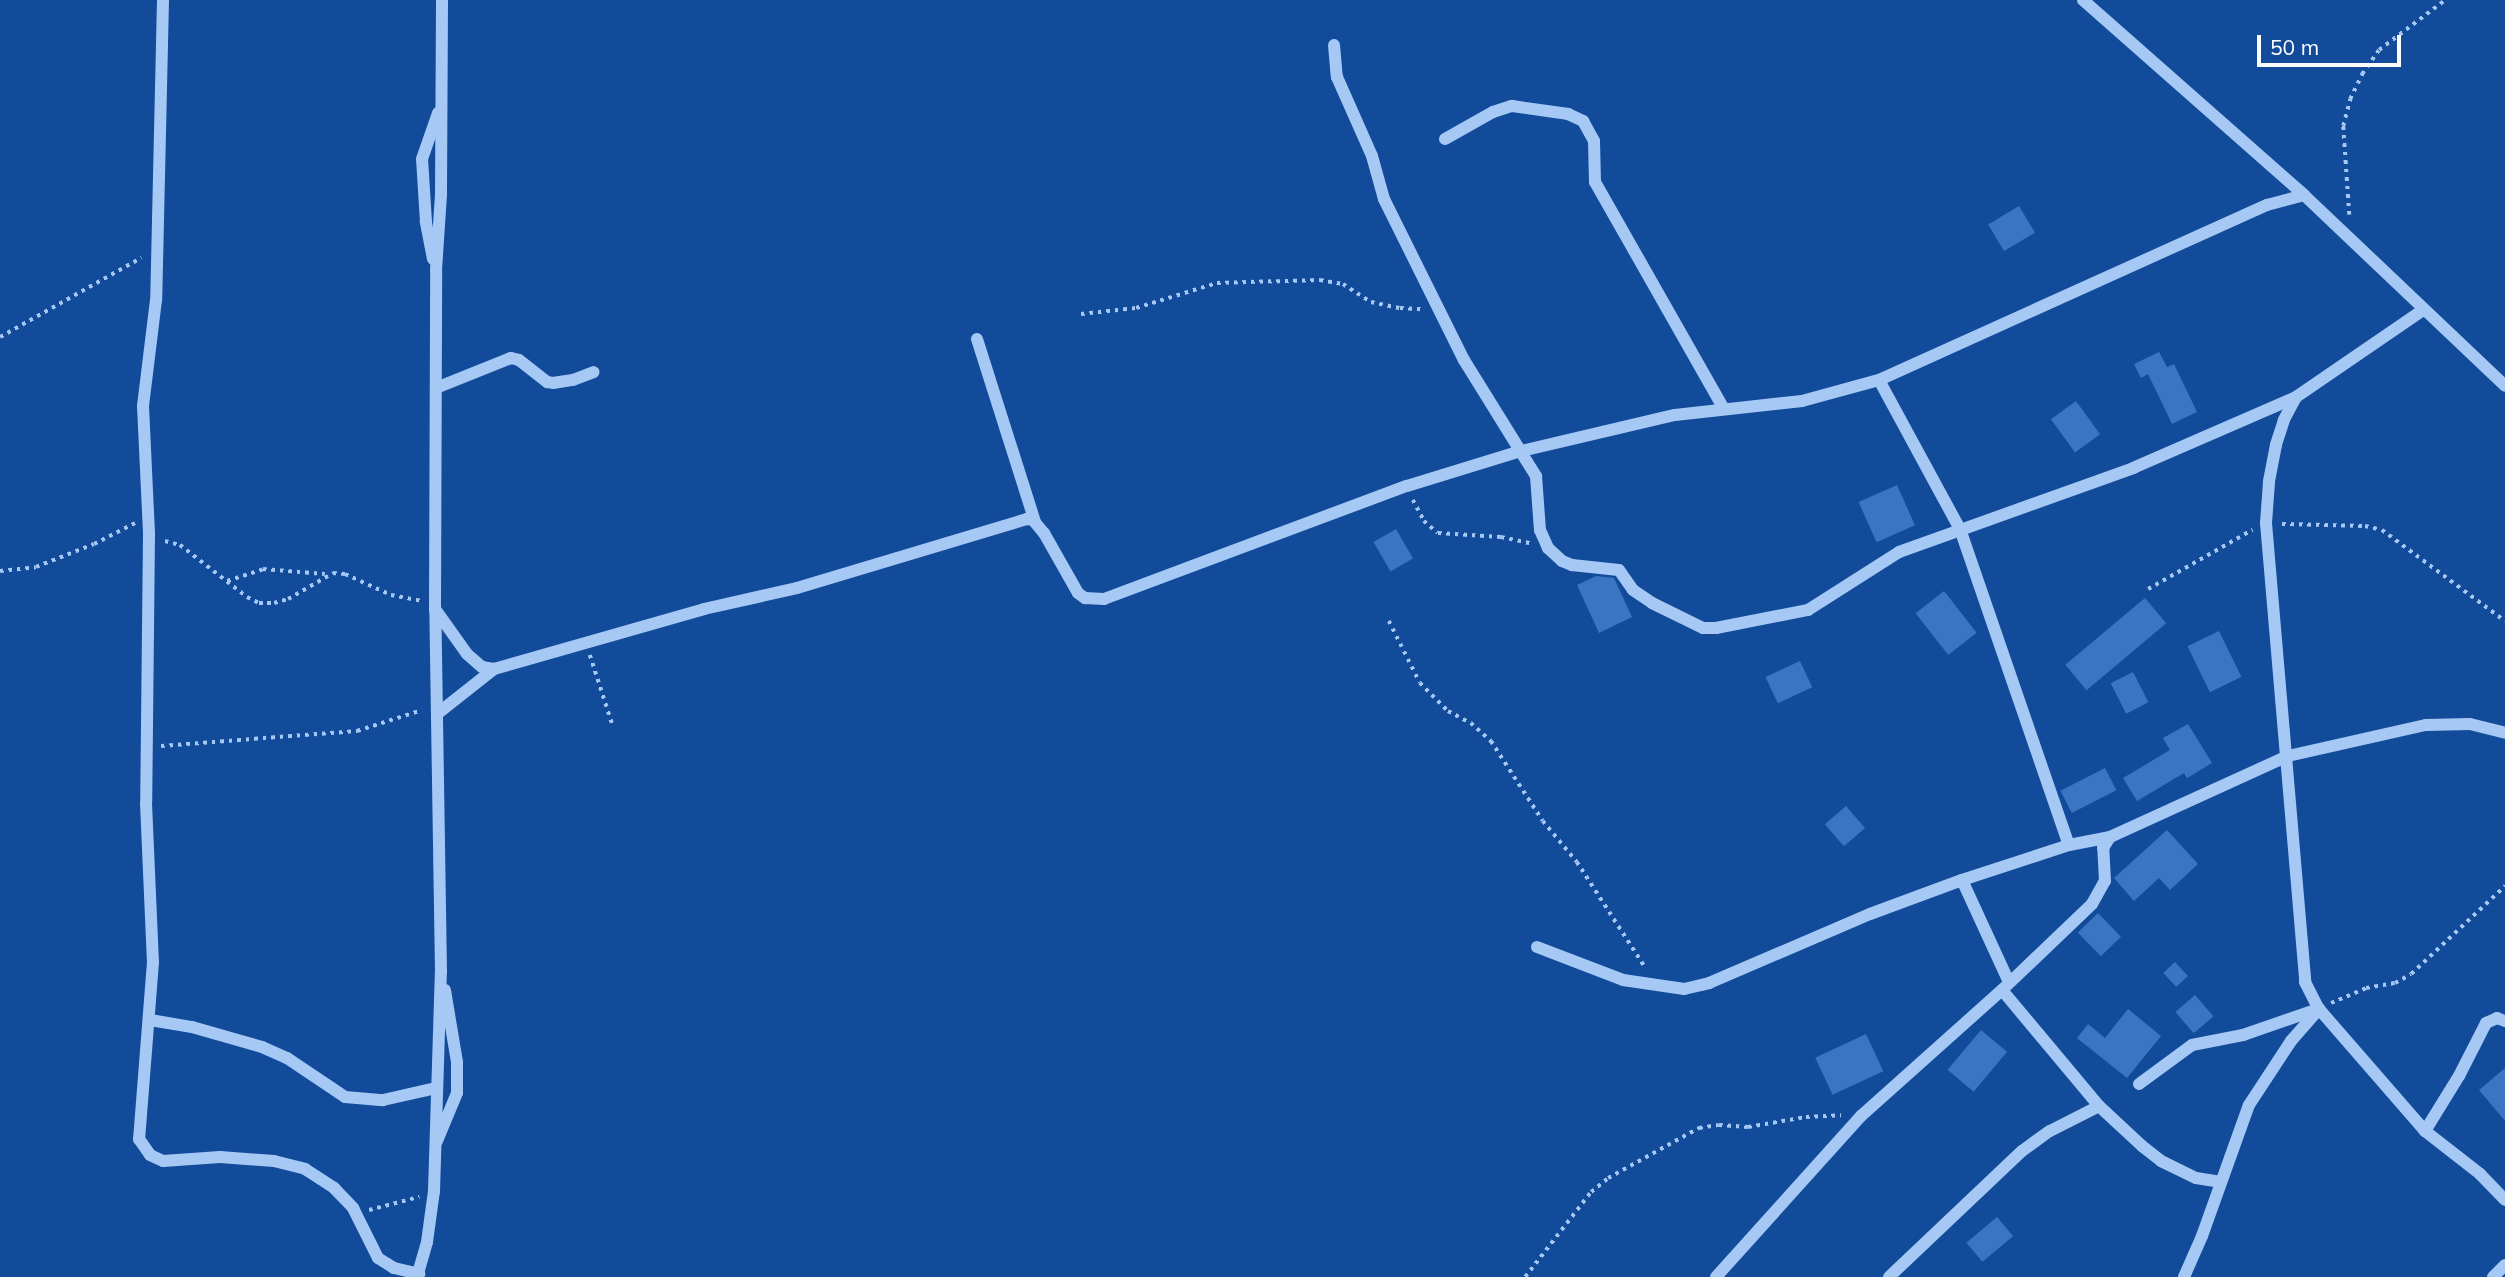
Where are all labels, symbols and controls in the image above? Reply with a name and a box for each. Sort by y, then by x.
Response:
scale bar [2260,21,2404,65]
text: 50 m [2270,34,2319,60]

